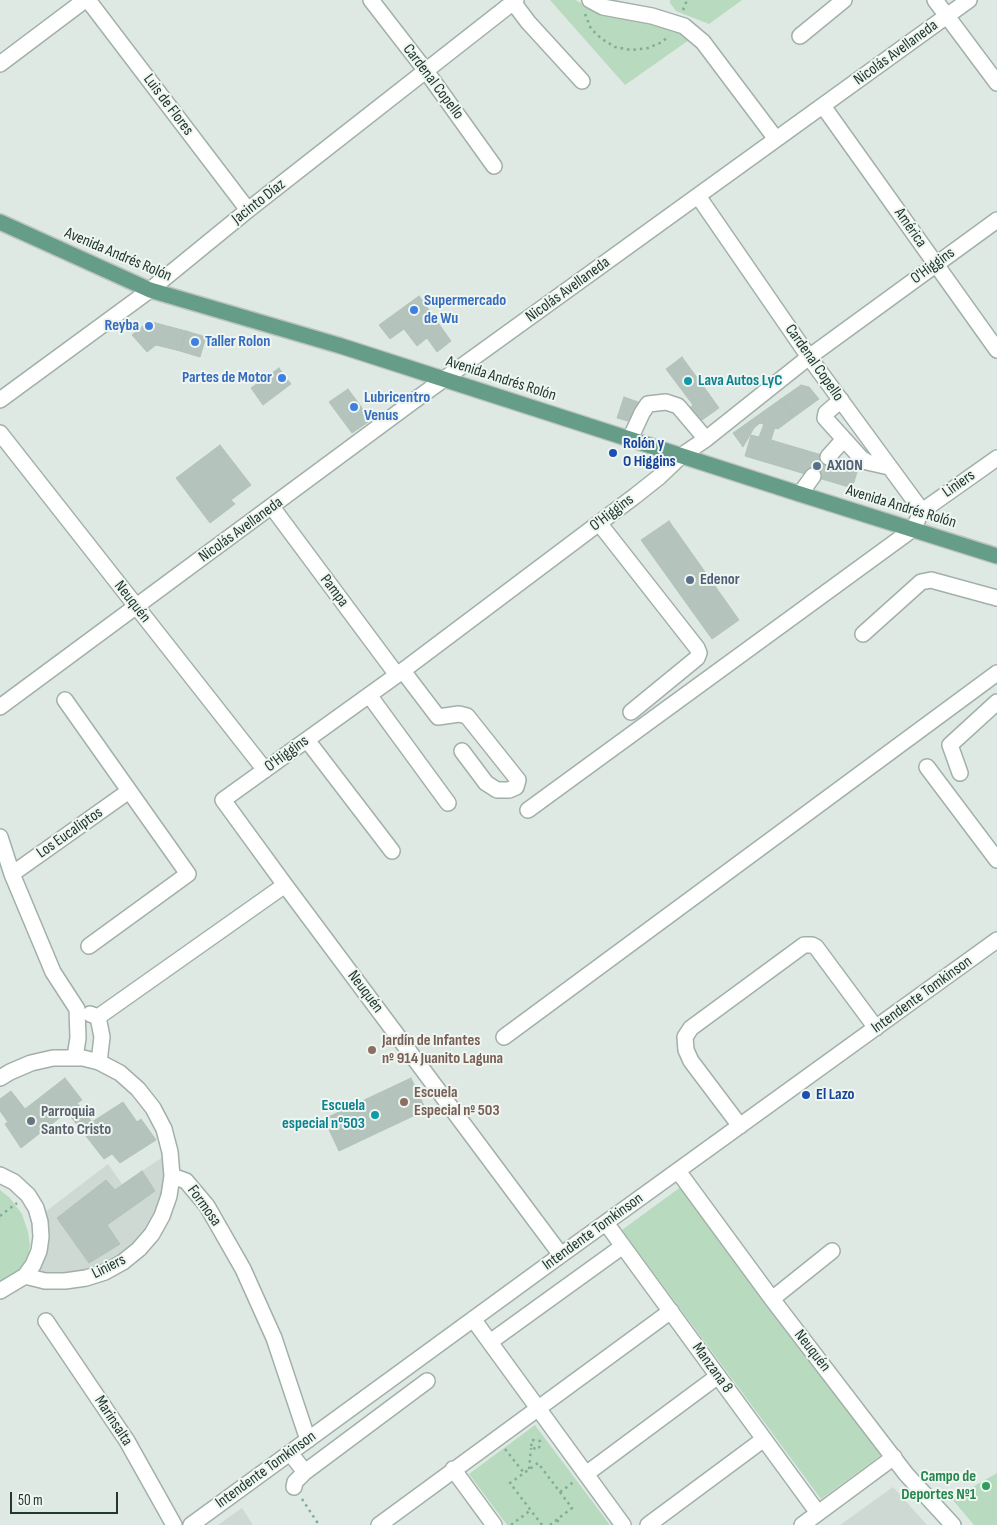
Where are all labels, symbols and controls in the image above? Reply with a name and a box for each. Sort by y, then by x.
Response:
street label: Nicolás Avellaneda [850,16,942,90]
street label: Cardenal Copello [398,40,468,124]
street label: Luis de Flores [139,71,197,139]
street label: Jacinto Díaz [228,175,290,229]
street label: América [890,205,930,251]
street label: Avenida Andrés Rolón [62,224,174,286]
street label: O'Higgins [907,244,959,288]
street label: Nicolás Avellaneda [522,253,614,327]
place label: Supermercado de Wu [424,291,506,329]
marker: Supermercado de Wu [408,304,420,316]
place label: Reyba [104,316,139,336]
marker: Reyba [143,320,155,332]
street label: Cardenal Copello [780,321,848,405]
place label: Taller Rolon [205,332,270,352]
marker: Taller Rolon [189,336,201,348]
street label: Avenida Andrés Rolón [444,352,558,406]
place label: Partes de Motor [182,368,272,388]
place label: Lava Autos LyC [698,371,782,391]
marker: Partes de Motor [276,372,288,384]
marker: Lava Autos LyC [682,375,694,387]
place label: Lubricentro Venus [364,388,430,426]
marker: Lubricentro Venus [348,401,360,413]
place label: Rolón y O Higgins [623,434,676,472]
marker: Rolón y O Higgins [607,447,619,459]
place label: AXION [827,456,863,476]
marker: AXION [811,460,823,472]
street label: Liniers [939,466,979,502]
street label: Avenida Andrés Rolón [844,481,958,533]
street label: O'Higgins [586,490,638,536]
street label: Nicolás Avellaneda [195,493,287,567]
place label: Edenor [700,570,740,590]
street label: Pampa [316,571,352,611]
marker: Edenor [684,574,696,586]
street label: Neuquén [110,577,154,627]
street label: O'Higgins [261,732,313,776]
street label: Los Eucaliptos [33,803,107,863]
street label: Intendente Tomkinson [868,952,976,1038]
street label: Neuquén [343,967,387,1017]
place label: Jardín de Infantes nº 914 Juanito Laguna [382,1031,503,1069]
marker: Jardín de Infantes nº 914 Juanito Laguna [366,1044,378,1056]
place label: Escuela Especial nº 503 [414,1083,500,1121]
place label: El Lazo [816,1085,855,1105]
marker: El Lazo [800,1089,812,1101]
place label: Escuela especial n°503 [282,1096,365,1134]
marker: Escuela Especial nº 503 [398,1096,410,1108]
place label: Parroquia Santo Cristo [41,1102,111,1140]
marker: Escuela especial n°503 [369,1109,381,1121]
marker: Parroquia Santo Cristo [25,1115,37,1127]
street label: Formosa [183,1182,225,1230]
street label: Intendente Tomkinson [539,1189,647,1275]
street label: Liniers [89,1250,129,1284]
street label: Neuquén [790,1326,834,1376]
street label: Manzana 8 [687,1339,737,1397]
street label: Marinsalta [90,1392,136,1450]
street label: Intendente Tomkinson [212,1427,320,1513]
place label: Campo de Deportes Nº1 [901,1467,976,1505]
marker: Campo de Deportes Nº1 [980,1480,992,1492]
scale bar [12,1482,120,1514]
text: 50 m [18,1491,43,1510]

